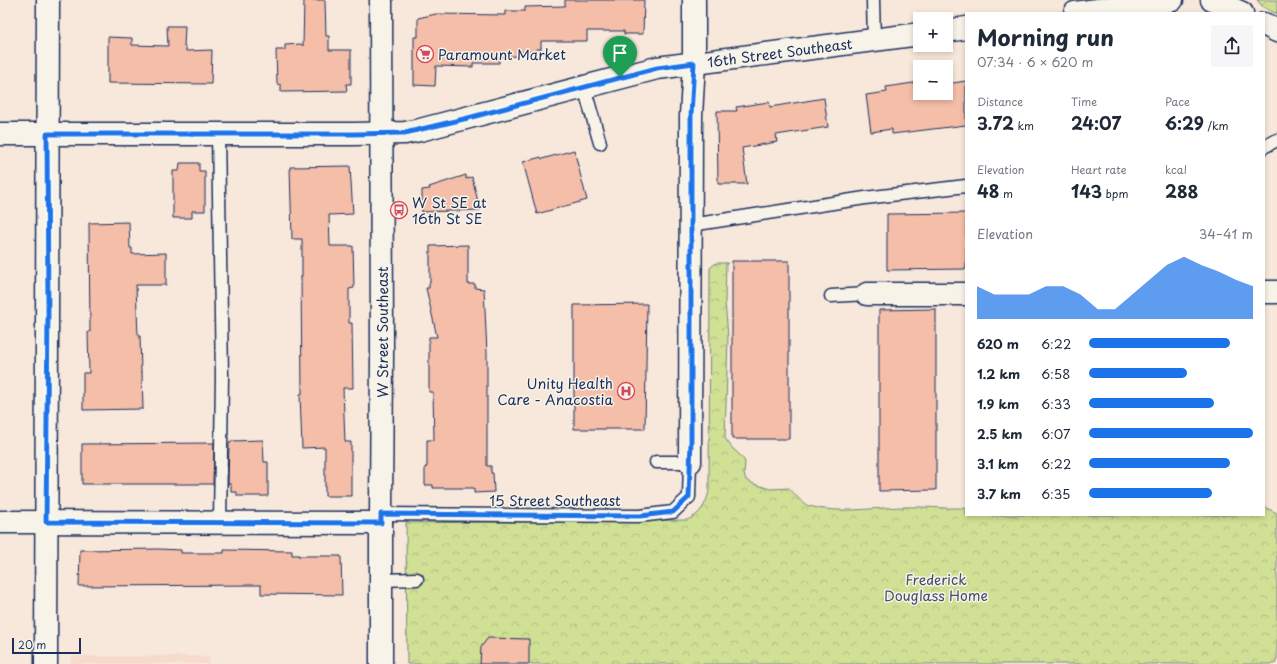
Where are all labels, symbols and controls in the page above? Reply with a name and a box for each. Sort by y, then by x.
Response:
map controls [913,12,953,100]
button: + [913,12,953,52]
text: Morning run [977,20,1114,53]
button: share [1211,25,1253,67]
street label: 16th Street Southeast [706,32,854,72]
pin [603,36,637,77]
icon: arrive [609,42,631,64]
supermarket icon: Paramount Market [415,44,435,64]
place label: Paramount Market [438,44,566,65]
text: 07:34 · 6 × 620 m [977,52,1093,71]
button: − [913,60,953,100]
text: Distance [977,93,1023,110]
text: Time [1071,93,1097,110]
text: Pace [1165,93,1190,110]
text: 3.72 [977,110,1014,136]
text: 24:07 [1071,110,1121,136]
text: 6:29 [1165,110,1204,136]
text: km [1014,117,1034,134]
text: /km [1204,117,1229,134]
text: Elevation [977,161,1024,178]
text: Heart rate [1071,161,1127,178]
text: kcal [1165,161,1187,178]
text: 48 [977,178,999,204]
text: 143 [1071,178,1102,204]
text: 288 [1165,178,1198,204]
text: m [999,185,1013,202]
text: bpm [1102,185,1129,202]
place label: W St SE at 16th St SE [412,192,487,229]
bus stop icon: W St SE at 16th St SE [389,200,409,220]
text: Elevation [977,224,1033,243]
text: 34–41 m [1199,224,1253,243]
street label: W Street Southeast [372,266,393,398]
text: 620 m [977,334,1019,353]
text: 6:22 [1041,334,1071,353]
text: 1.2 km [977,364,1020,383]
text: 6:58 [1041,364,1070,383]
place label: Unity Health Care - Anacostia [497,373,613,410]
hospital icon: Unity Health Care - Anacostia [616,381,636,401]
text: 1.9 km [977,394,1019,413]
text: 6:33 [1041,394,1071,413]
text: 2.5 km [977,424,1022,443]
text: 6:07 [1041,424,1070,443]
text: 3.1 km [977,454,1019,473]
text: 6:22 [1041,454,1071,473]
text: 3.7 km [977,484,1021,503]
text: 6:35 [1041,484,1070,503]
street label: 15 Street Southeast [489,490,621,511]
park label: Frederick Douglass Home [884,569,988,606]
scale bar [12,636,81,655]
text: 20 m [18,636,46,653]

